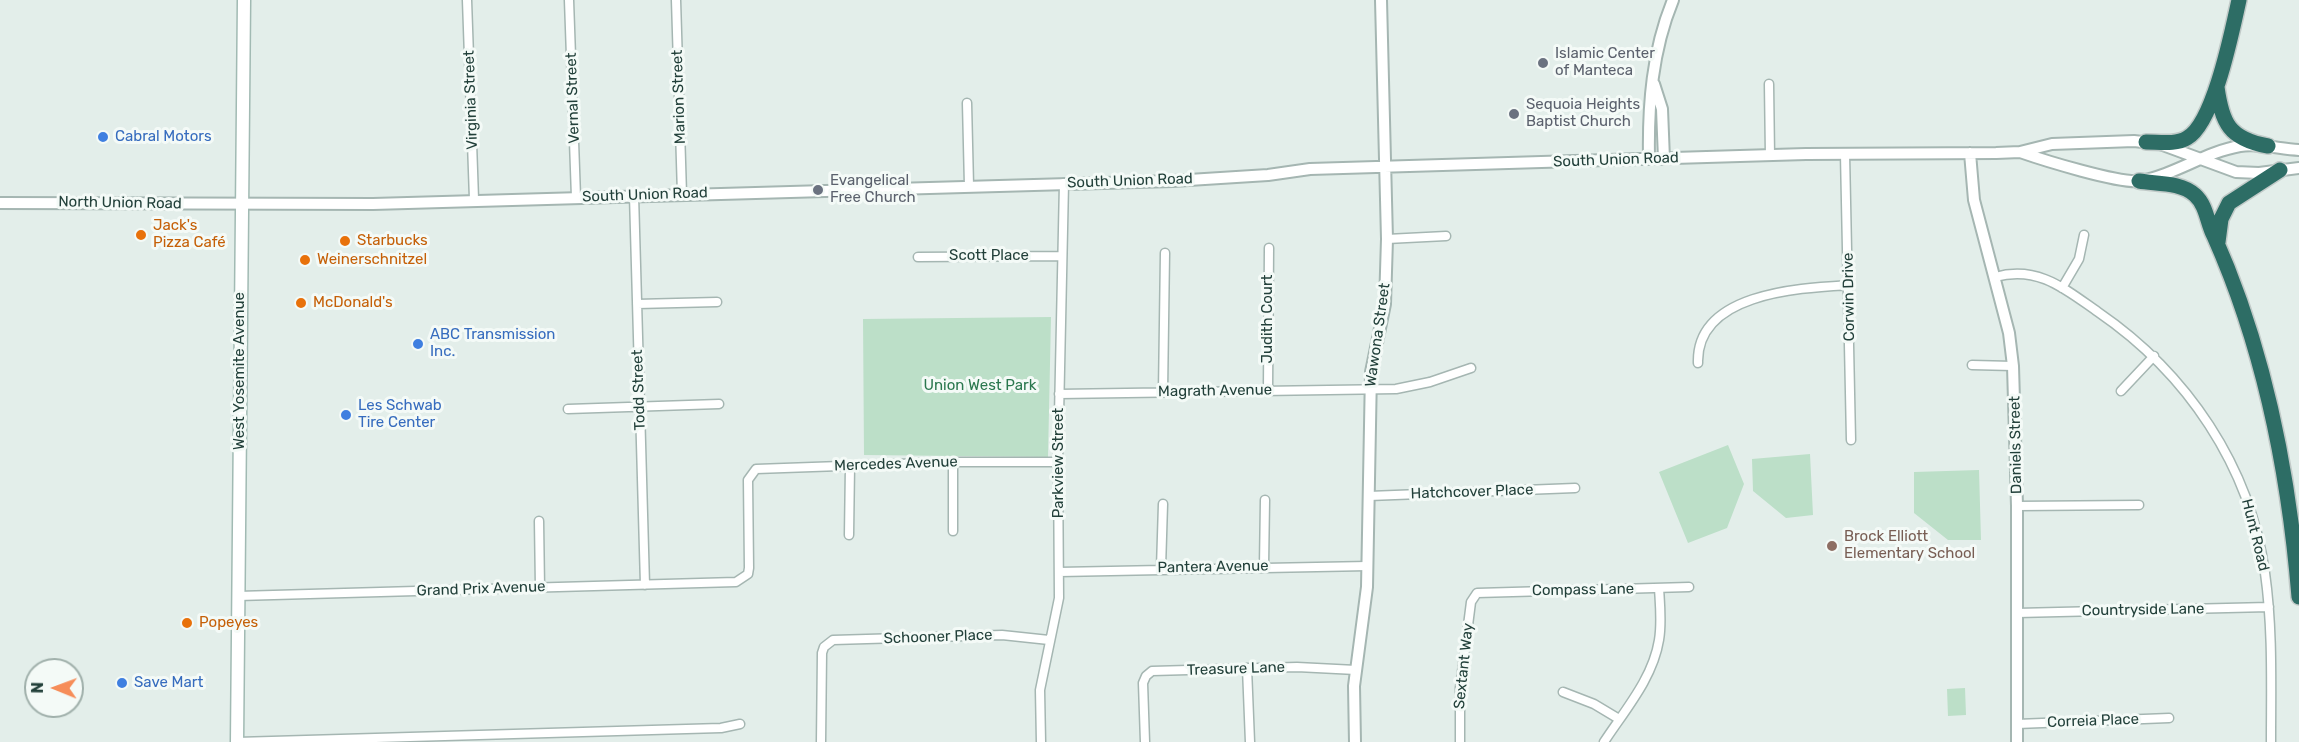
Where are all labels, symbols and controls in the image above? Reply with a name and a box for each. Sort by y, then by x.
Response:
place label: Islamic Center of Manteca [1555,45,1655,80]
street label: Virginia Street [460,50,482,150]
street label: Marion Street [668,50,690,144]
street label: Vernal Street [562,52,584,144]
marker: Islamic Center of Manteca [1536,56,1550,70]
place label: Sequoia Heights Baptist Church [1526,96,1640,131]
marker: Sequoia Heights Baptist Church [1507,107,1521,121]
place label: Cabral Motors [115,128,212,146]
marker: Cabral Motors [96,130,110,144]
street label: South Union Road [1553,149,1679,171]
street label: South Union Road [1067,170,1193,192]
place label: Evangelical Free Church [830,172,916,207]
marker: Evangelical Free Church [811,183,825,197]
street label: South Union Road [582,184,708,206]
street label: North Union Road [58,193,182,213]
place label: Jack's Pizza Café [153,217,226,252]
marker: Jack's Pizza Café [134,228,148,242]
place label: Starbucks [357,232,428,250]
marker: Starbucks [338,234,352,248]
street label: Scott Place [949,247,1029,265]
place label: Weinerschnitzel [317,251,427,269]
street label: Corwin Drive [1839,252,1859,342]
marker: Weinerschnitzel [298,253,312,267]
street label: Judith Court [1259,275,1277,363]
street label: Wawona Street [1362,282,1394,388]
street label: West Yosemite Avenue [231,292,249,450]
place label: McDonald's [313,294,393,312]
marker: McDonald's [294,296,308,310]
place label: ABC Transmission Inc. [430,326,555,361]
marker: ABC Transmission Inc. [411,337,425,351]
street label: Todd Street [629,349,649,431]
park label: Union West Park [923,377,1037,395]
street label: Magrath Avenue [1158,381,1272,401]
street label: Daniels Street [2006,396,2026,494]
place label: Les Schwab Tire Center [358,397,442,432]
marker: Les Schwab Tire Center [339,408,353,422]
street label: Parkview Street [1050,408,1068,518]
street label: Mercedes Avenue [834,453,958,475]
street label: Hatchcover Place [1410,481,1534,503]
street label: Hunt Road [2237,497,2273,573]
place label: Brock Elliott Elementary School [1844,528,1975,563]
marker: Brock Elliott Elementary School [1825,539,1839,553]
street label: Pantera Avenue [1157,557,1269,577]
street label: Grand Prix Avenue [416,578,546,600]
street label: Compass Lane [1532,580,1634,600]
street label: Countryside Lane [2081,600,2205,620]
place label: Popeyes [199,614,258,632]
marker: Popeyes [180,616,194,630]
street label: Sextant Way [1451,622,1477,710]
street label: Schooner Place [883,626,993,648]
north arrow [24,658,84,718]
street label: Treasure Lane [1187,658,1285,680]
place label: Save Mart [134,674,203,692]
marker: Save Mart [115,676,129,690]
text: N [28,682,47,694]
street label: Correia Place [2047,710,2139,732]

